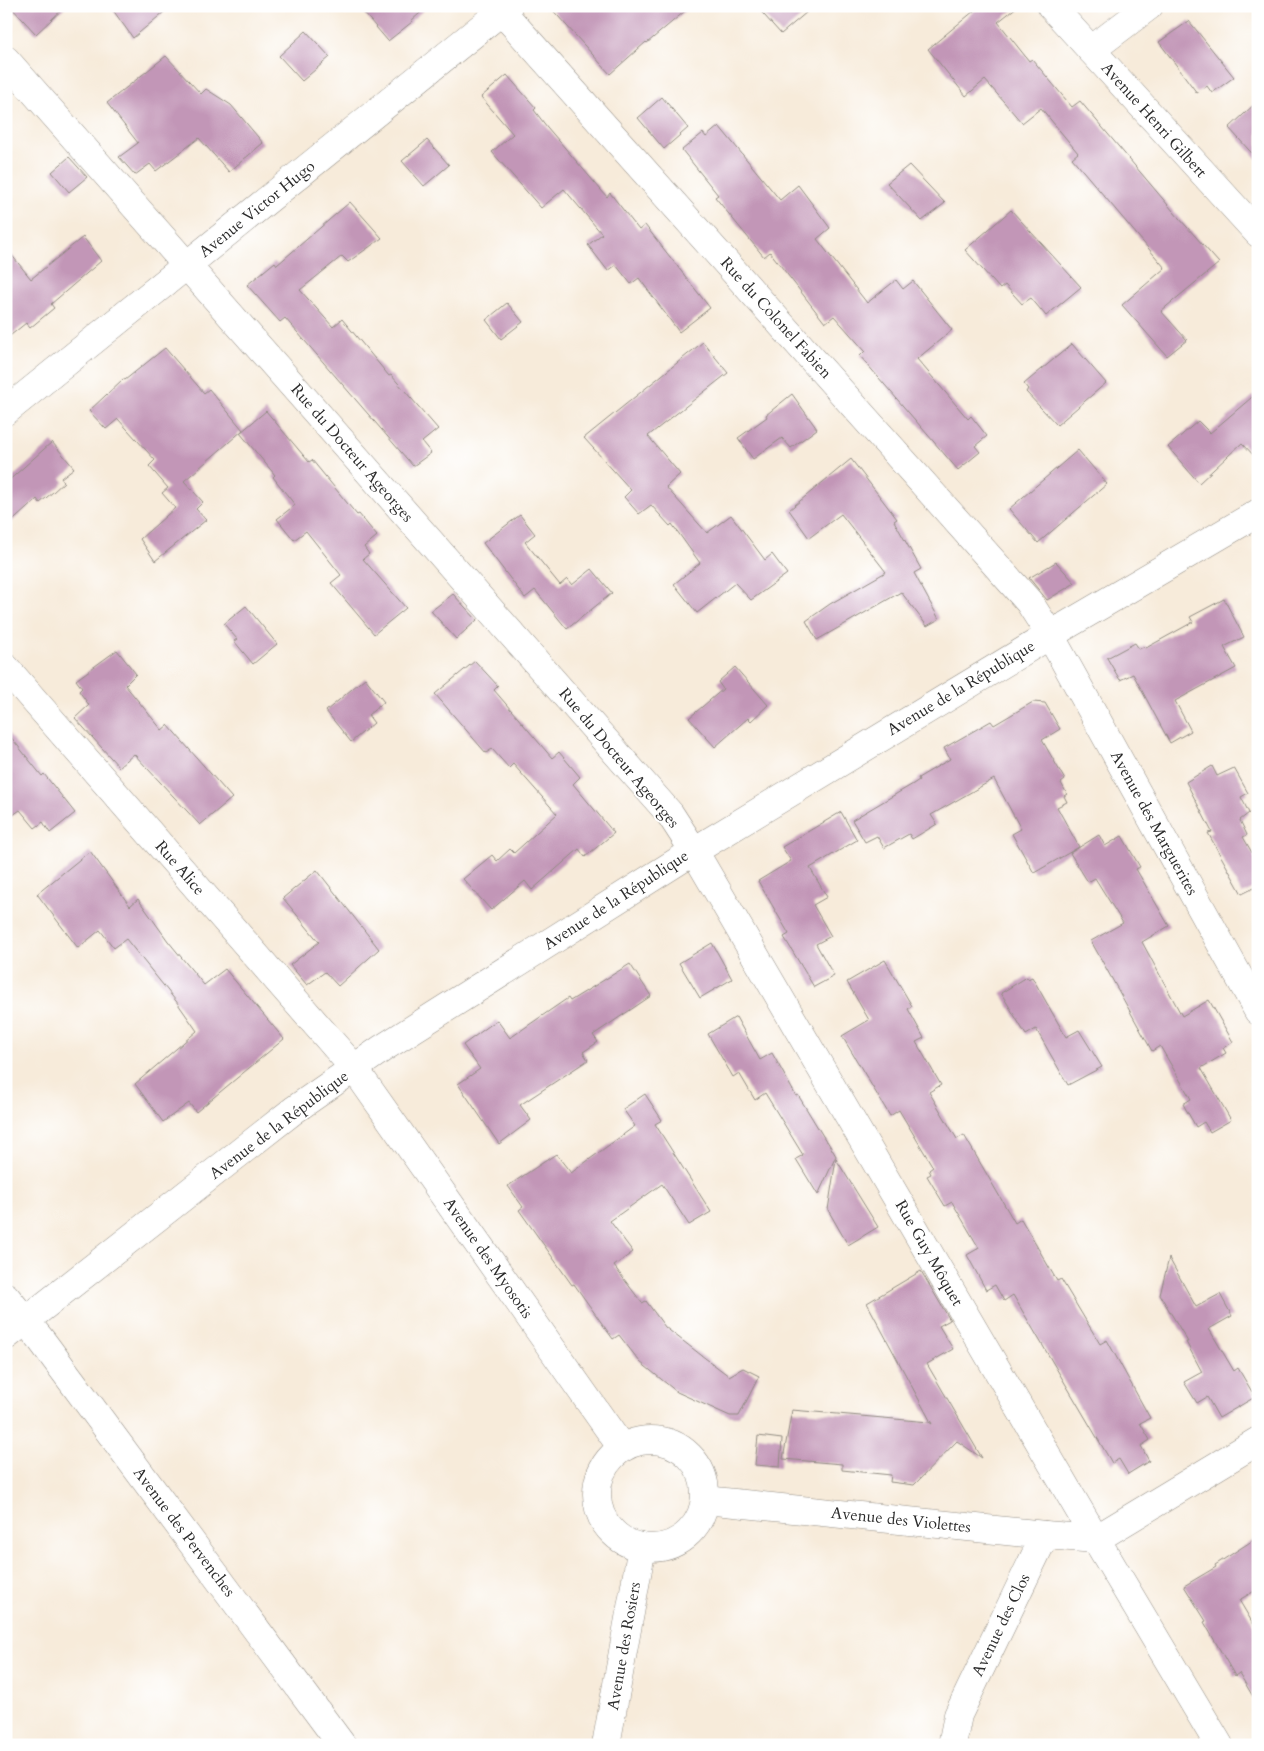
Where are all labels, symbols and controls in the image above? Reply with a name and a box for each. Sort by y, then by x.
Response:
street label: Avenue Henri Gilbert [1096,57,1212,183]
street label: Avenue Victor Hugo [194,155,320,263]
street label: Rue du Colonel Fabien [715,252,837,384]
street label: Rue du Docteur Ageorges [286,379,418,527]
street label: Avenue de la République [883,635,1039,741]
street label: Rue du Docteur Ageorges [554,683,684,833]
street label: Avenue des Marguerites [1105,747,1203,899]
street label: Rue Alice [150,836,210,900]
street label: Avenue de la République [539,845,693,955]
street label: Avenue de la République [205,1065,353,1185]
street label: Avenue des Myosotis [438,1193,538,1323]
street label: Rue Guy Môquet [890,1196,968,1310]
street label: Avenue des Pervenches [128,1463,240,1601]
street label: Avenue des Violettes [830,1502,972,1538]
street label: Avenue des Clos [967,1570,1035,1680]
street label: Avenue des Rosiers [602,1580,646,1712]

